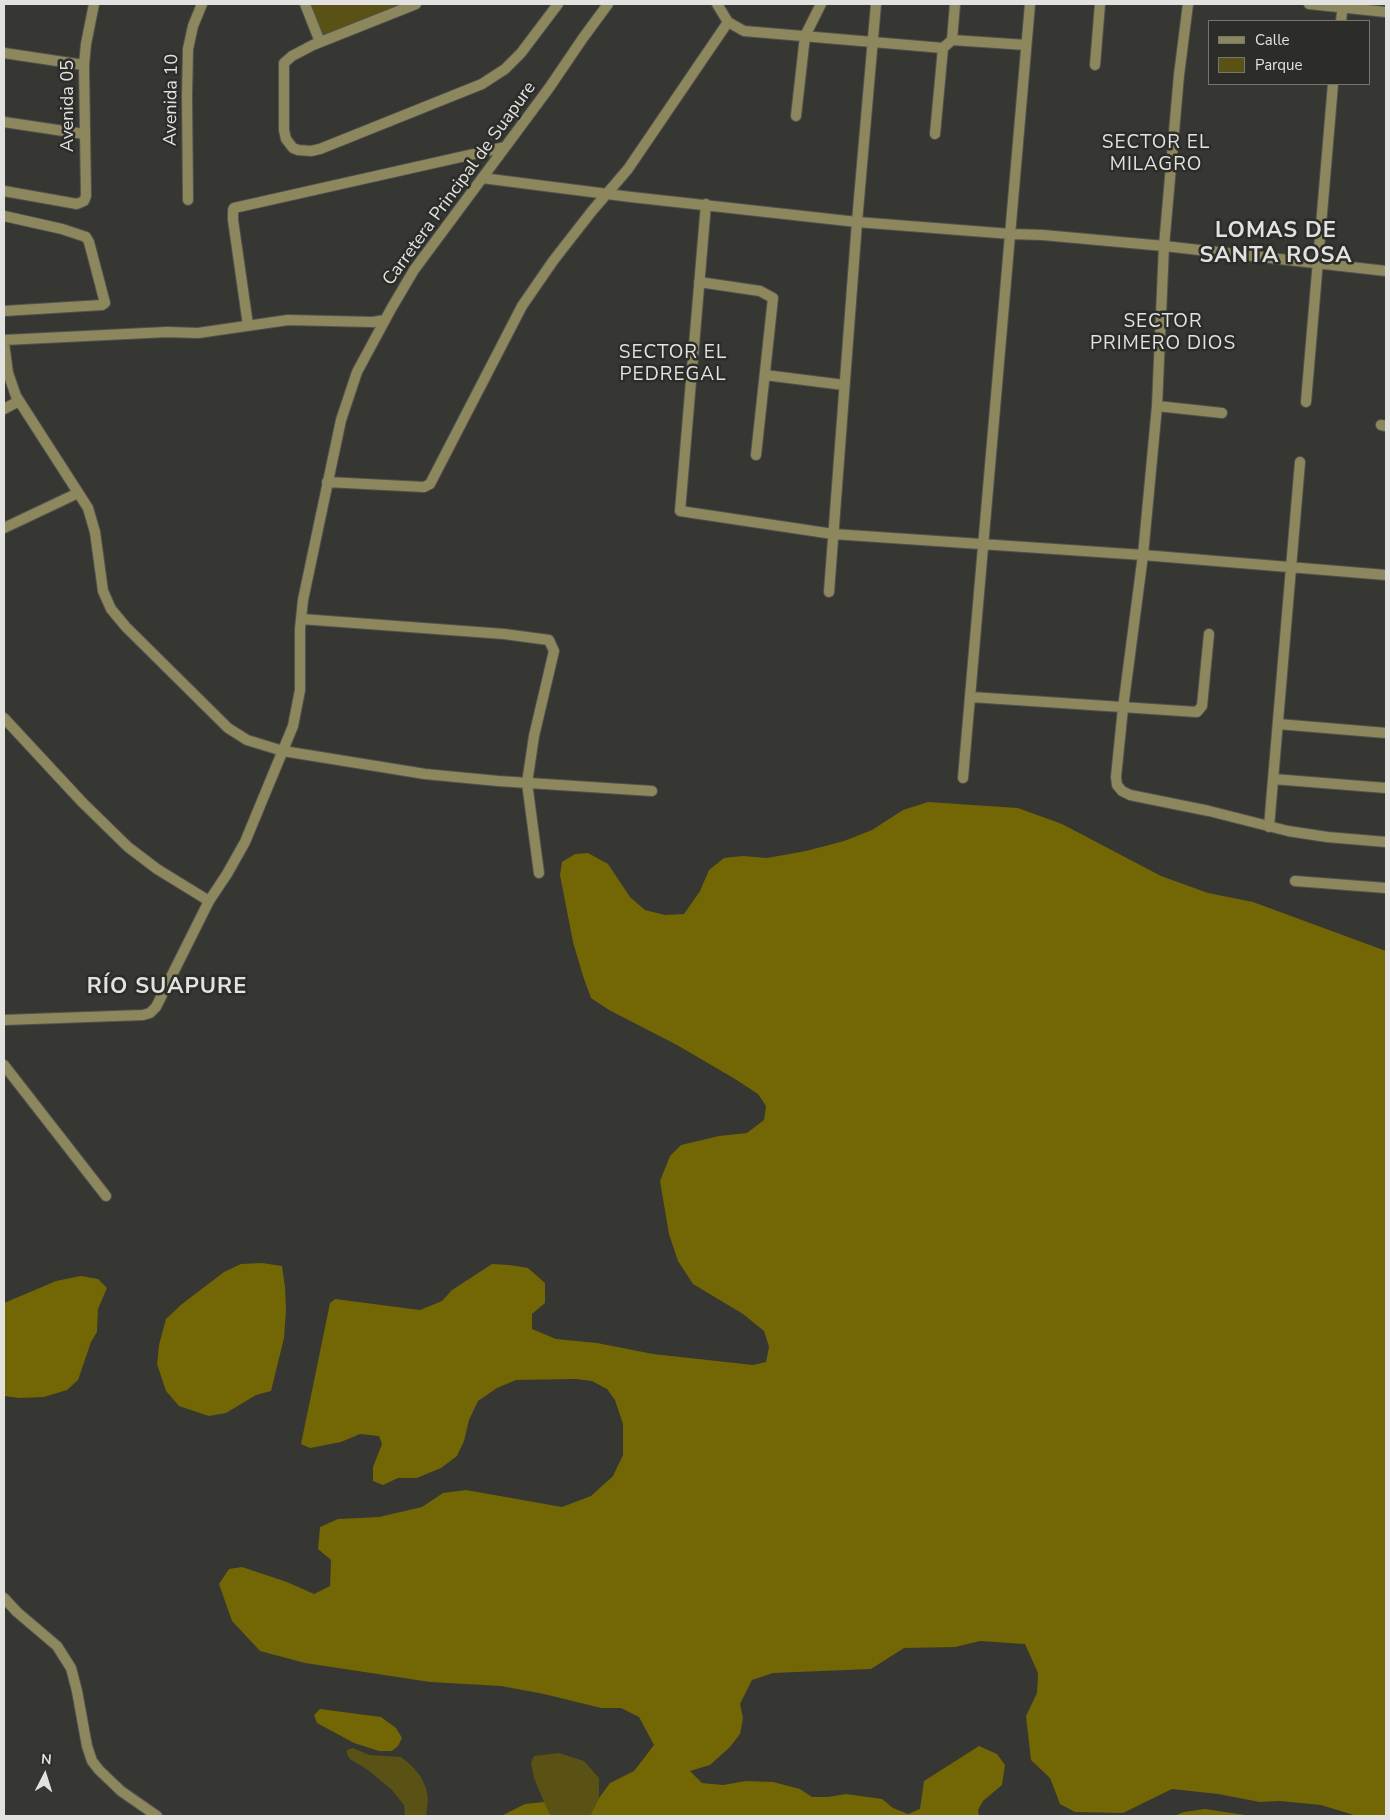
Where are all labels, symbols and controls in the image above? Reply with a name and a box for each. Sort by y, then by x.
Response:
legend [1208,20,1370,85]
text: Calle [1255,30,1290,50]
street label: Avenida 10 [160,54,184,146]
text: Parque [1255,55,1303,75]
street label: Avenida 05 [58,60,80,152]
street label: Carretera Principal de Suapure [379,78,541,290]
district label: SECTOR EL MILAGRO [1101,132,1211,176]
district label: LOMAS DE SANTA ROSA [1198,219,1354,270]
district label: SECTOR PRIMERO DIOS [1088,311,1238,355]
district label: SECTOR EL PEDREGAL [618,342,728,386]
district label: RÍO SUAPURE [85,975,249,1001]
north arrow [20,1750,70,1800]
text: N [40,1750,52,1769]

